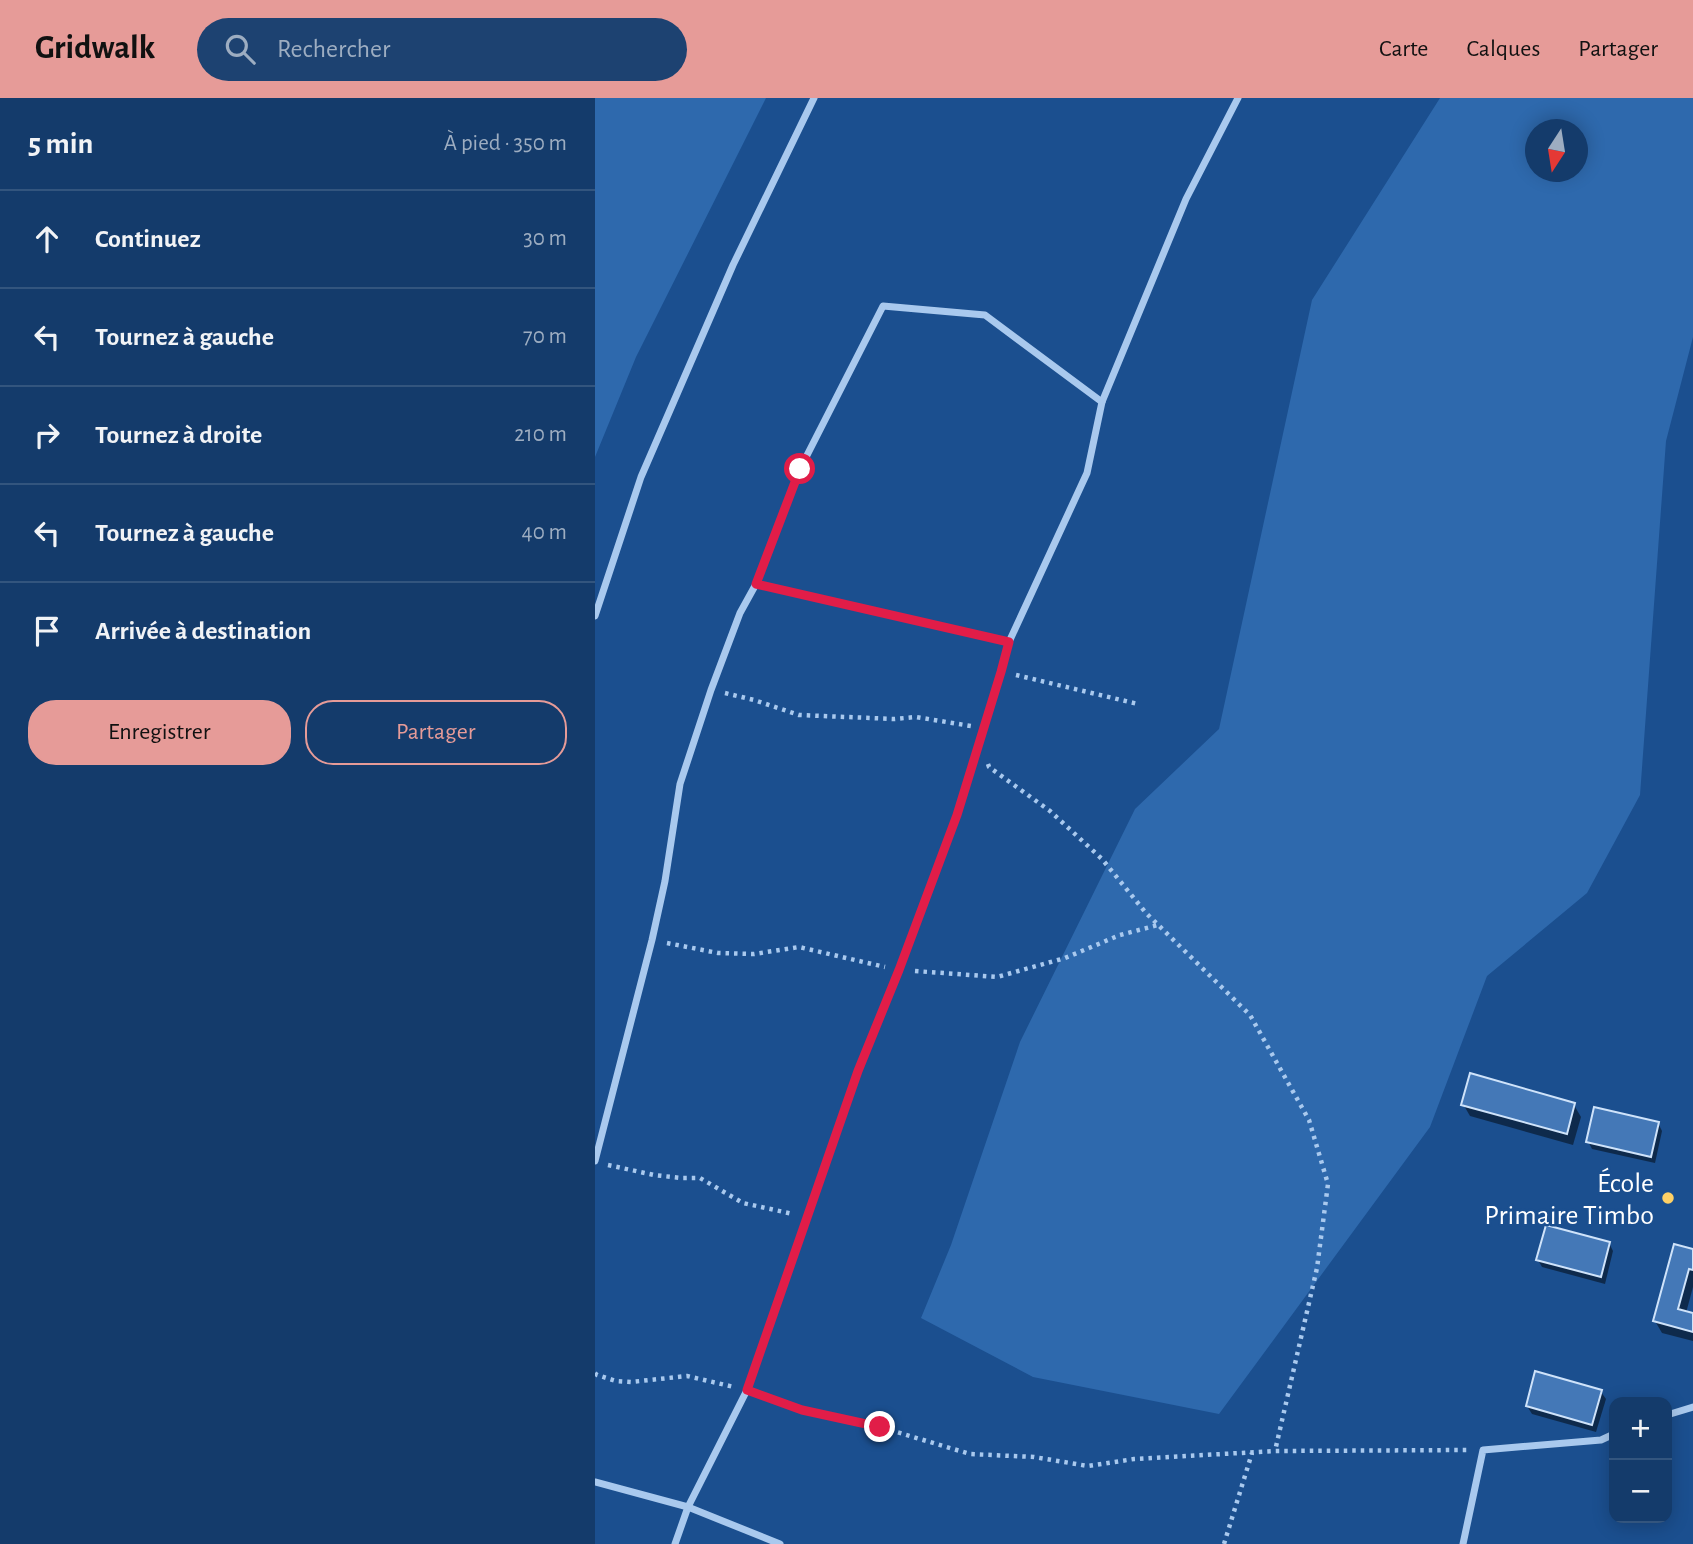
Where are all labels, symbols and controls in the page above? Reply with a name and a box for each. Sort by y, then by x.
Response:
search box [197,18,687,81]
icon: search [221,30,259,68]
text: Gridwalk [35,32,155,65]
text: Rechercher [277,36,390,62]
text: Carte [1379,37,1428,61]
text: Calques [1466,37,1540,61]
text: Partager [1578,37,1658,61]
north arrow [1525,119,1588,182]
text: 5 min [28,129,93,159]
text: À pied · 350 m [444,132,567,155]
icon: ahead [28,220,66,258]
text: Continuez [95,226,201,252]
text: 30 m [523,227,567,250]
icon: left [28,318,66,356]
text: Tournez à gauche [95,324,274,350]
text: 70 m [523,325,567,348]
icon: right [28,416,66,454]
text: Tournez à droite [95,422,262,448]
text: 210 m [514,423,567,446]
route start [784,453,815,484]
icon: left [28,514,66,552]
text: Tournez à gauche [95,520,274,546]
text: 40 m [522,521,567,544]
icon: arrive [28,612,66,650]
text: Arrivée à destination [95,618,311,644]
button: Enregistrer [28,700,291,765]
button: Partager [305,700,567,765]
place label: École Primaire Timbo [1484,1167,1654,1230]
marker: École Primaire Timbo [1660,1190,1676,1206]
map controls [1609,1397,1672,1523]
button: + [1609,1397,1672,1460]
route end [864,1411,895,1442]
button: − [1609,1460,1672,1523]

